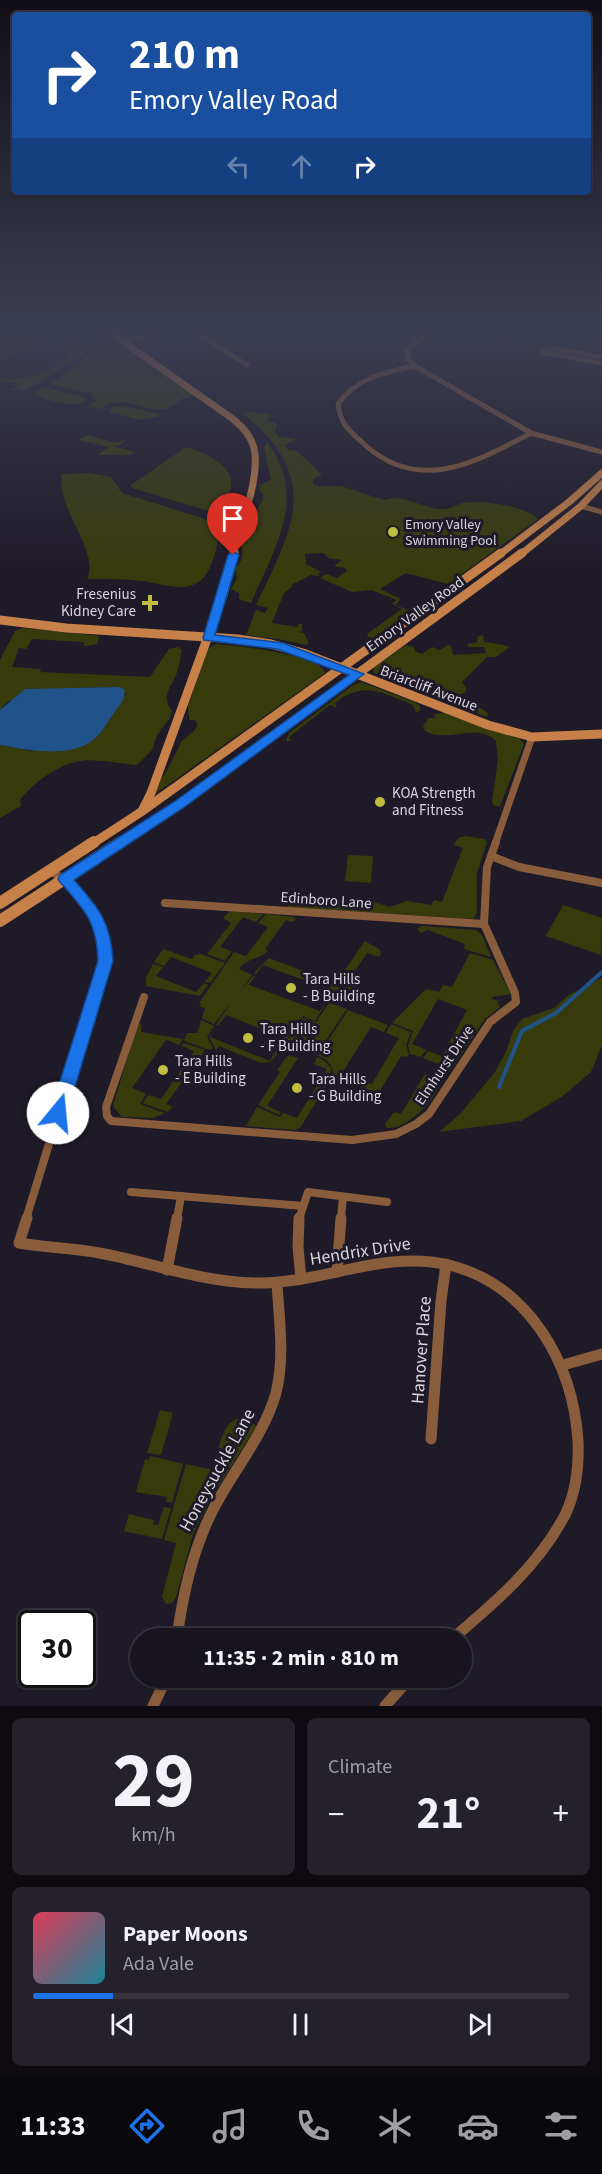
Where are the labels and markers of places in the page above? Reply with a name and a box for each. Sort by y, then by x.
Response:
pin [207,493,258,555]
place label: Emory Valley Swimming Pool [405,515,497,551]
marker: Emory Valley Swimming Pool [386,525,400,539]
place label: Fresenius Kidney Care [61,584,136,622]
marker: Fresenius Kidney Care [141,594,159,612]
place label: KOA Strength and Fitness [392,783,476,821]
marker: KOA Strength and Fitness [373,795,387,809]
place label: Tara Hills - B Building [303,969,375,1007]
marker: Tara Hills - B Building [284,981,298,995]
place label: Tara Hills - F Building [260,1019,331,1057]
marker: Tara Hills - F Building [241,1031,255,1045]
place label: Tara Hills - E Building [175,1051,246,1089]
marker: Tara Hills - E Building [156,1063,170,1077]
place label: Tara Hills - G Building [309,1069,382,1107]
marker: Tara Hills - G Building [290,1081,304,1095]

